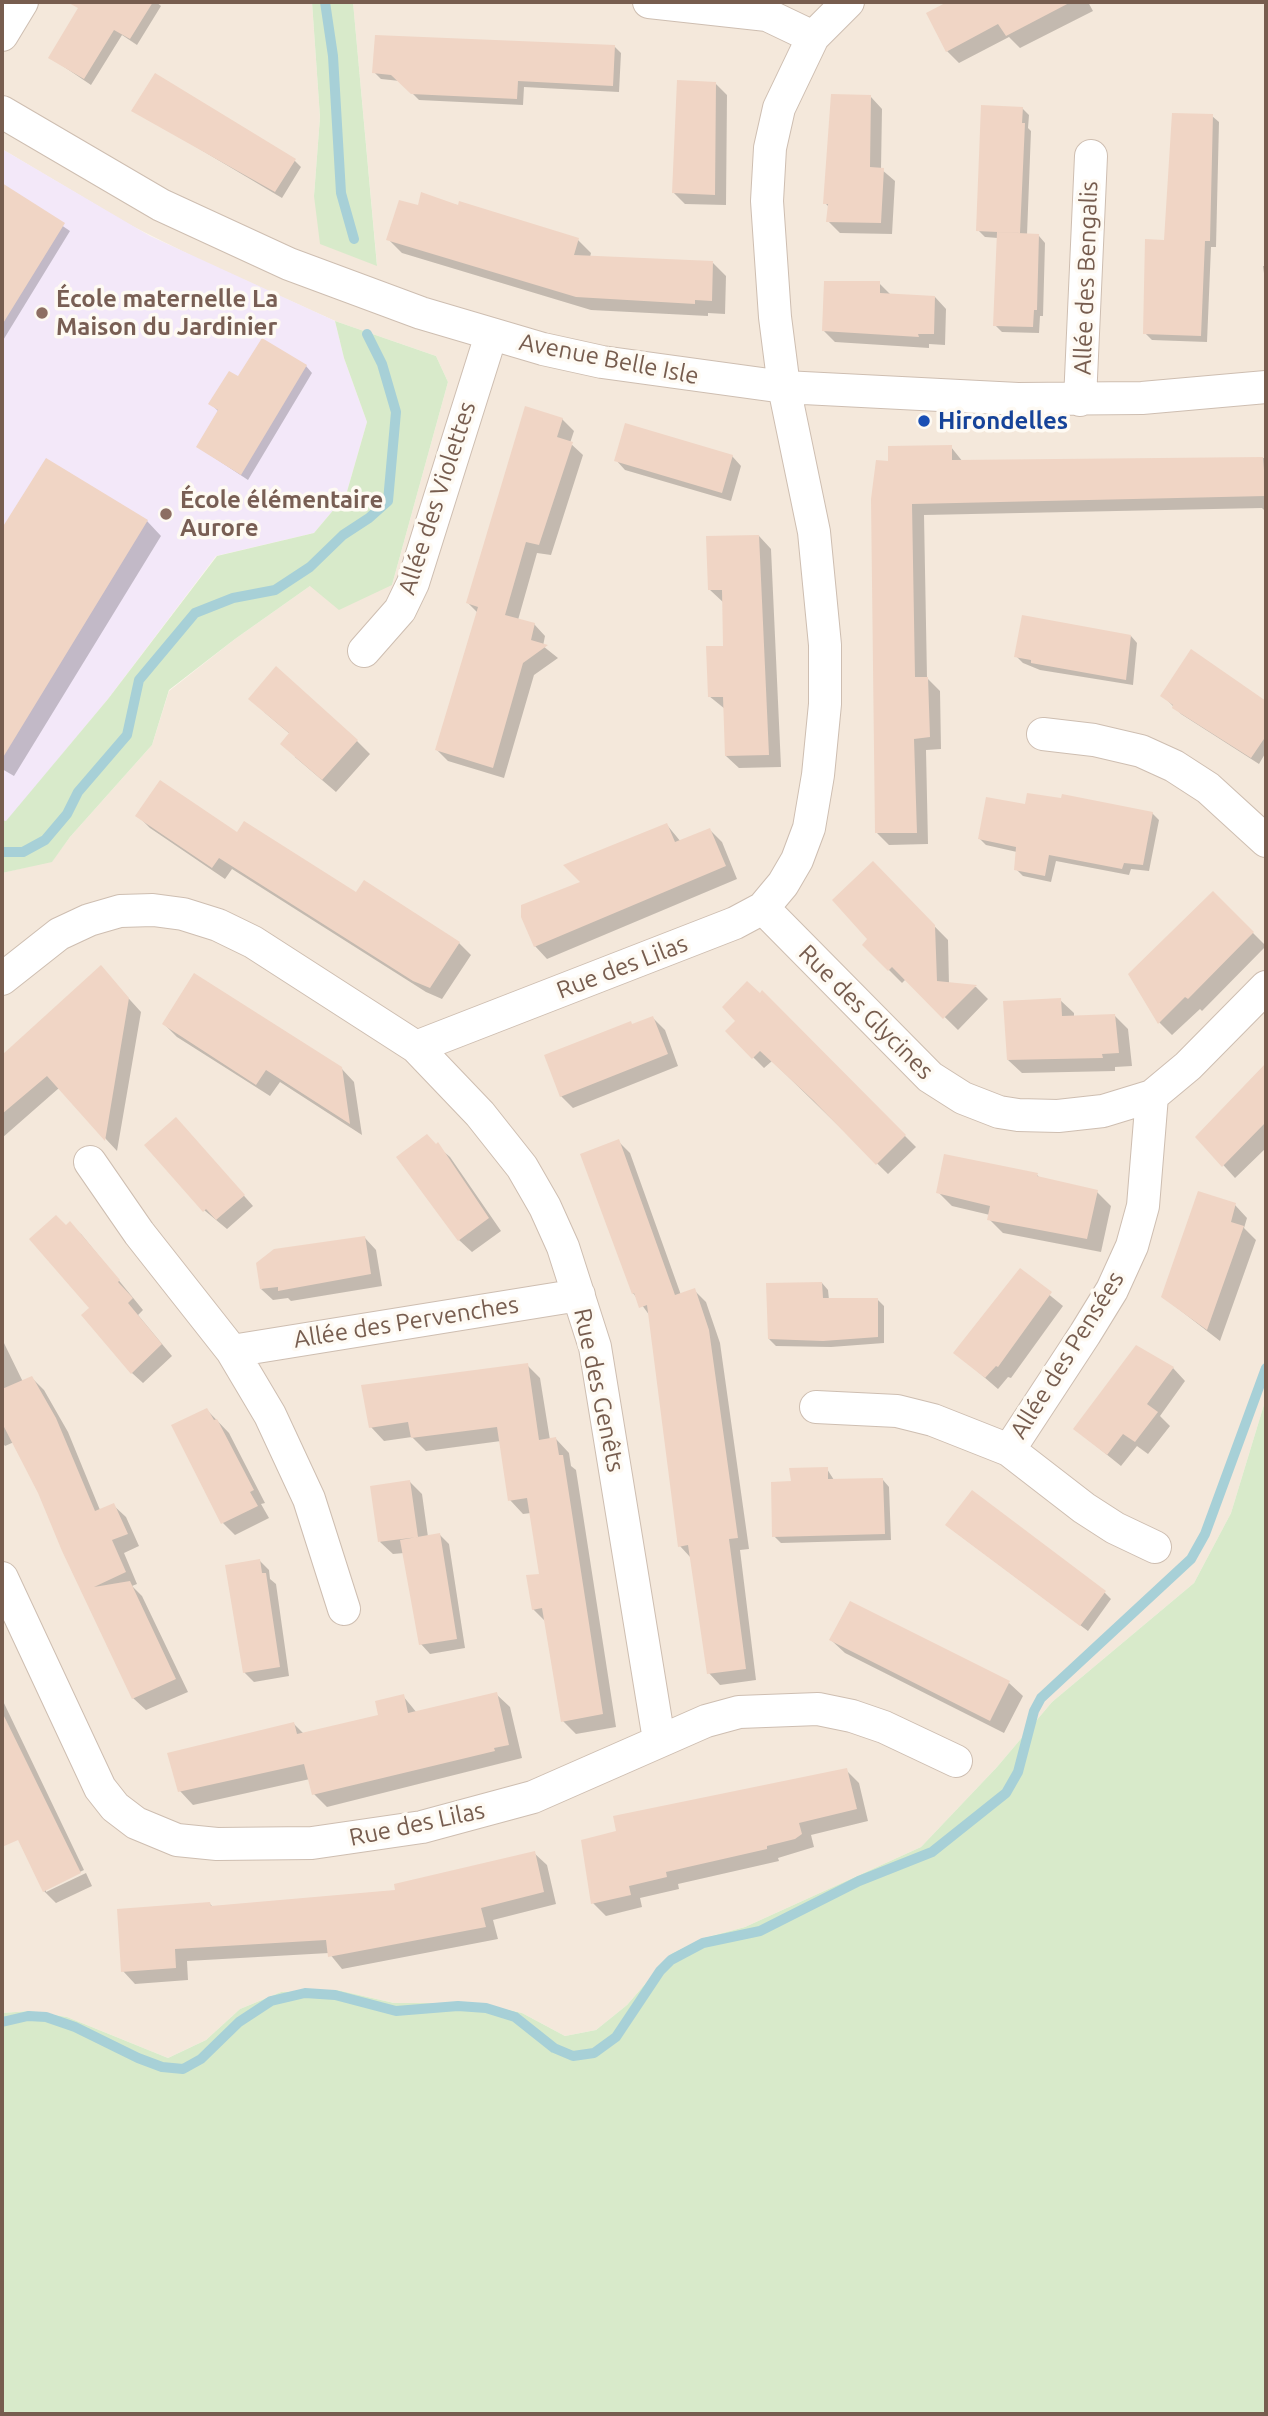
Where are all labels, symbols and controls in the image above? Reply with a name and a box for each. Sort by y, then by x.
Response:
street label: Allée des Bengalis [1068,180,1104,376]
place label: École maternelle La Maison du Jardinier [56,285,278,341]
marker: École maternelle La Maison du Jardinier [34,305,50,321]
street label: Avenue Belle Isle [517,327,701,391]
street label: Allée des Violettes [392,398,482,598]
place label: Hirondelles [938,407,1068,435]
marker: Hirondelles [916,413,932,429]
place label: École élémentaire Aurore [180,486,383,542]
marker: École élémentaire Aurore [158,506,174,522]
street label: Rue des Lilas [553,929,691,1005]
street label: Rue des Glycines [793,939,939,1085]
street label: Allée des Pensées [1004,1266,1130,1444]
street label: Allée des Pervenches [292,1290,520,1354]
street label: Rue des Genêts [568,1306,630,1474]
street label: Rue des Lilas [347,1796,487,1852]

